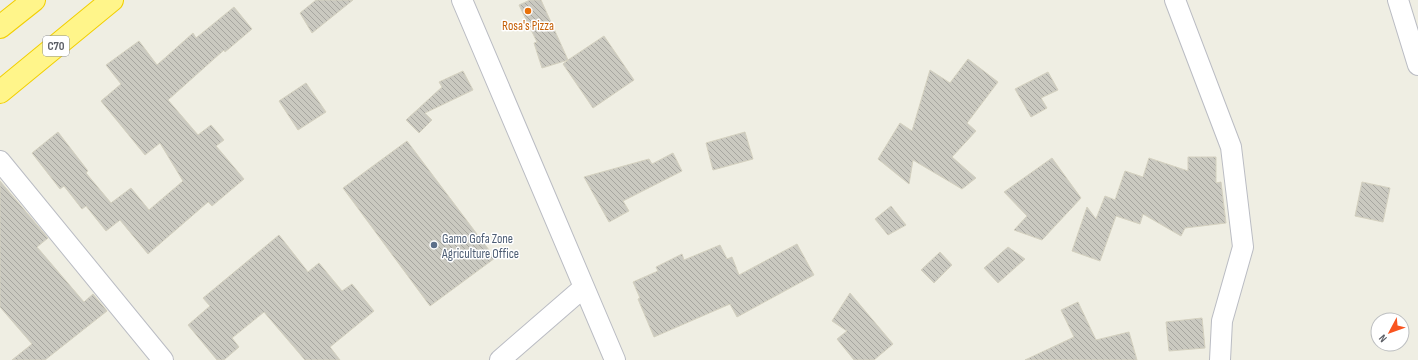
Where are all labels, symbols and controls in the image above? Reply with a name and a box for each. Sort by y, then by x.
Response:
marker: Rosa's Pizza [523,6,533,16]
place label: Rosa's Pizza [502,18,554,34]
road number: C70 [43,36,69,56]
place label: Gamo Gofa Zone Agriculture Office [441,231,519,262]
marker: Gamo Gofa Zone Agriculture Office [429,240,439,250]
north arrow [1370,312,1410,352]
text: N [1376,332,1390,345]

